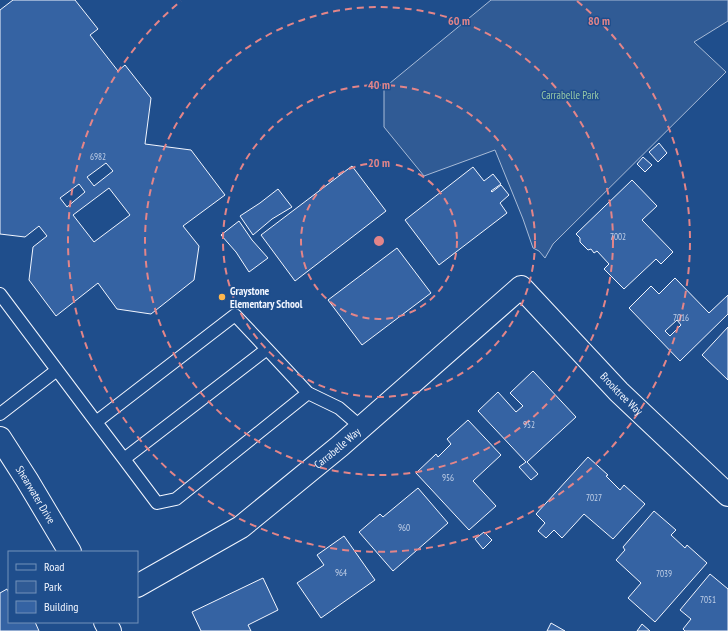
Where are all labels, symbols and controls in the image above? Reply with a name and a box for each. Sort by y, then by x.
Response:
text: 60 m [448,13,470,28]
text: 80 m [588,13,610,28]
text: 40 m [368,77,390,92]
park label: Carrabelle Park [541,88,599,102]
house number: 6982 [90,151,106,162]
text: 20 m [368,155,390,170]
house number: 7002 [610,231,626,242]
centre of rings [372,234,386,248]
place label: Graystone Elementary School [230,284,303,311]
marker: Graystone Elementary School [217,292,227,302]
house number: 7016 [673,312,689,323]
street label: Brooktree Way [597,369,647,419]
house number: 952 [523,419,535,430]
street label: Carrabelle Way [311,424,364,472]
street label: Shearwater Drive [13,463,59,527]
house number: 956 [442,472,454,483]
house number: 7027 [586,492,602,503]
house number: 960 [398,522,410,533]
legend [8,551,138,623]
text: Road [44,559,64,574]
house number: 964 [335,567,347,578]
house number: 7039 [656,568,672,579]
text: Park [44,579,62,594]
house number: 7051 [700,594,716,605]
text: Building [44,599,79,614]

